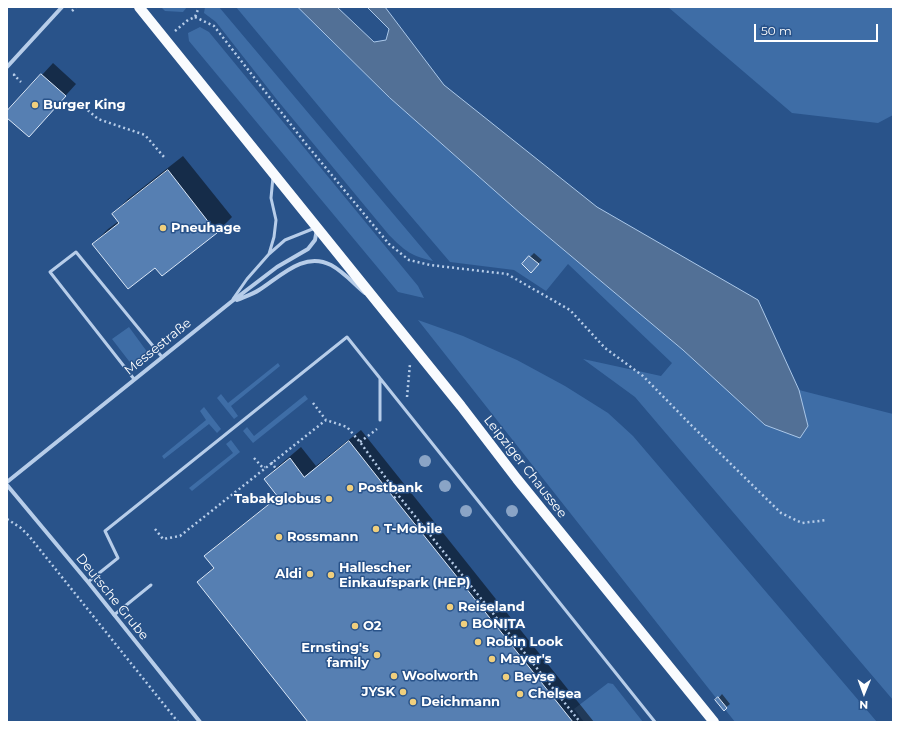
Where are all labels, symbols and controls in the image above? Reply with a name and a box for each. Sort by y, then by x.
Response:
scale bar [756,16,880,42]
text: 50 m [761,23,792,38]
place label: Burger King [43,97,126,113]
marker: Burger King [30,100,40,110]
place label: Pneuhage [171,220,241,236]
marker: Pneuhage [158,223,168,233]
street label: Messestraße [121,315,195,379]
street label: Leipziger Chaussee [480,413,570,521]
place label: Postbank [358,480,423,496]
marker: Postbank [345,483,355,493]
place label: Tabakglobus [234,491,321,507]
marker: Tabakglobus [324,494,334,504]
place label: T-Mobile [384,521,443,537]
marker: T-Mobile [371,524,381,534]
place label: Rossmann [287,529,358,545]
marker: Rossmann [274,532,284,542]
street label: Deutsche Grube [72,551,152,643]
place label: Hallescher Einkaufspark (HEP) [339,560,470,591]
place label: Aldi [275,566,302,582]
marker: Aldi [305,569,315,579]
marker: Hallescher Einkaufspark (HEP) [326,570,336,580]
place label: Reiseland [458,599,525,615]
marker: Reiseland [445,602,455,612]
place label: BONITA [472,616,525,632]
place label: O2 [363,618,382,634]
marker: BONITA [459,619,469,629]
marker: O2 [350,621,360,631]
place label: Robin Look [486,634,563,650]
marker: Robin Look [473,637,483,647]
place label: Ernsting's family [301,640,369,671]
marker: Ernsting's family [372,650,382,660]
place label: Mayer's [500,651,552,667]
marker: Mayer's [487,654,497,664]
place label: Woolworth [402,668,478,684]
place label: Beyse [514,669,555,685]
marker: Woolworth [389,671,399,681]
marker: Beyse [501,672,511,682]
north arrow [844,673,884,713]
place label: JYSK [362,684,395,700]
place label: Chelsea [528,686,581,702]
marker: JYSK [398,687,408,697]
marker: Chelsea [515,689,525,699]
place label: Deichmann [421,694,500,710]
marker: Deichmann [408,697,418,707]
text: N [859,698,868,712]

